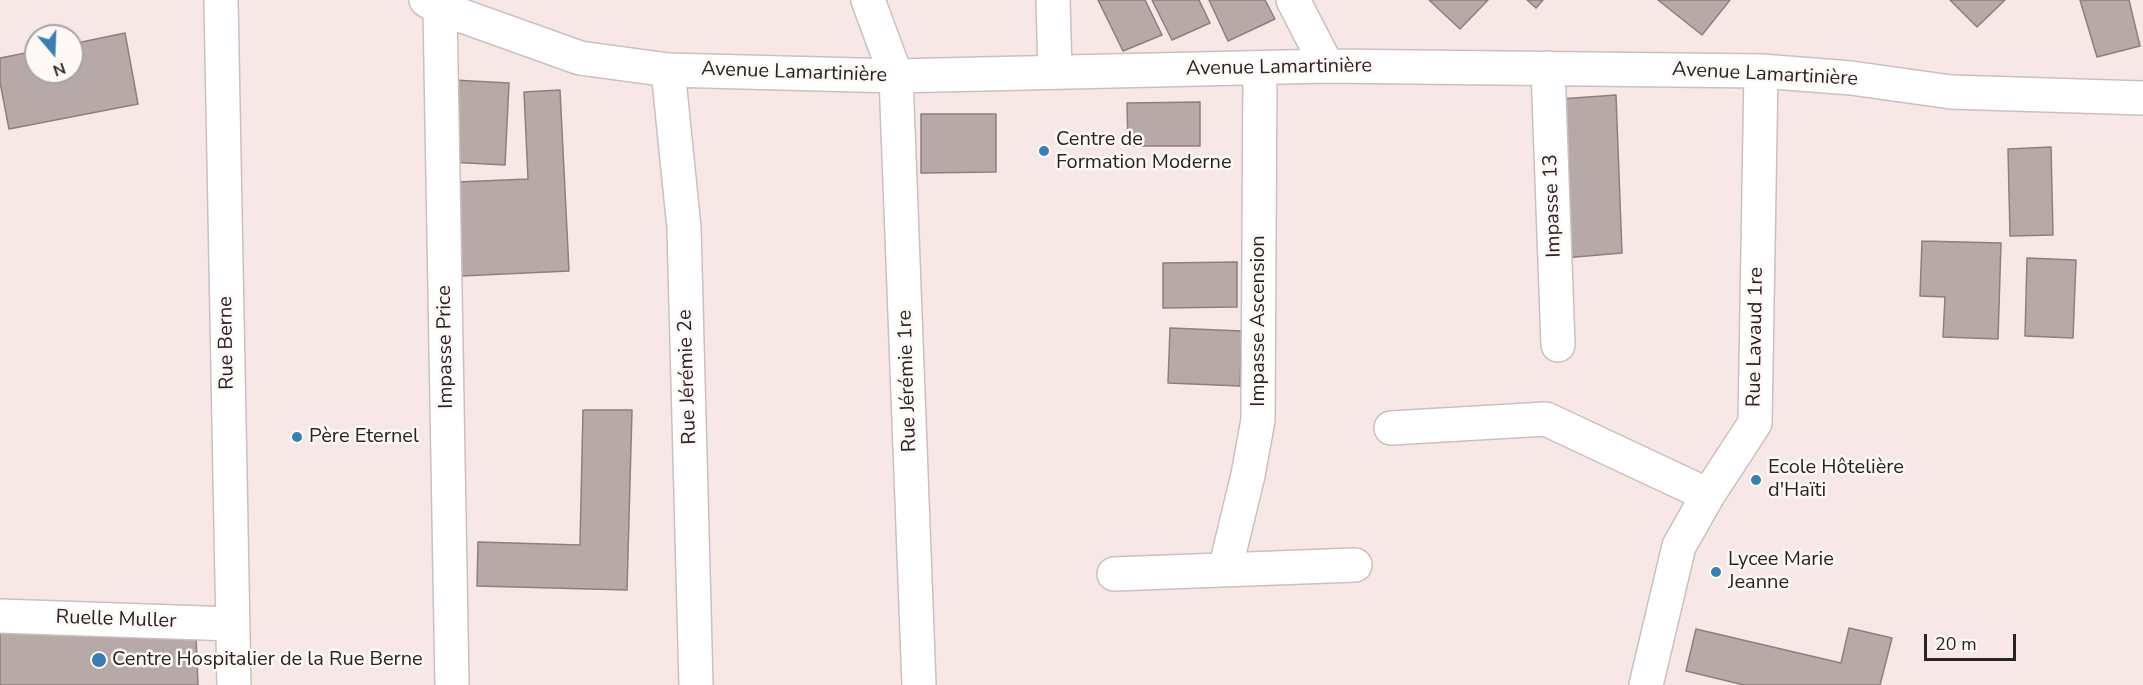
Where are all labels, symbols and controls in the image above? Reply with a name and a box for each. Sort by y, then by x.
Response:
north arrow [24,24,84,84]
street label: Avenue Lamartinière [1186,54,1372,82]
text: N [50,57,68,81]
street label: Avenue Lamartinière [701,58,887,88]
street label: Avenue Lamartinière [1671,58,1859,92]
place label: Centre de Formation Moderne [1056,128,1232,175]
marker: Centre de Formation Moderne [1037,144,1051,158]
street label: Impasse 13 [1539,154,1567,258]
street label: Impasse Ascension [1247,235,1271,407]
street label: Rue Lavaud 1re [1743,267,1769,407]
street label: Impasse Price [433,285,459,409]
street label: Rue Berne [214,296,240,390]
street label: Rue Jérémie 2e [674,309,702,445]
street label: Rue Jérémie 1re [894,309,922,453]
place label: Père Eternel [309,425,419,449]
marker: Père Eternel [290,430,304,444]
place label: Ecole Hôtelière d'Haïti [1768,456,1904,503]
marker: Ecole Hôtelière d'Haïti [1749,473,1763,487]
place label: Lycee Marie Jeanne [1728,548,1834,595]
marker: Lycee Marie Jeanne [1709,565,1723,579]
street label: Ruelle Muller [55,606,177,634]
scale bar [1927,622,2018,660]
text: 20 m [1935,632,1977,656]
place label: Centre Hospitalier de la Rue Berne [112,648,423,672]
marker: Centre Hospitalier de la Rue Berne [90,651,108,669]

